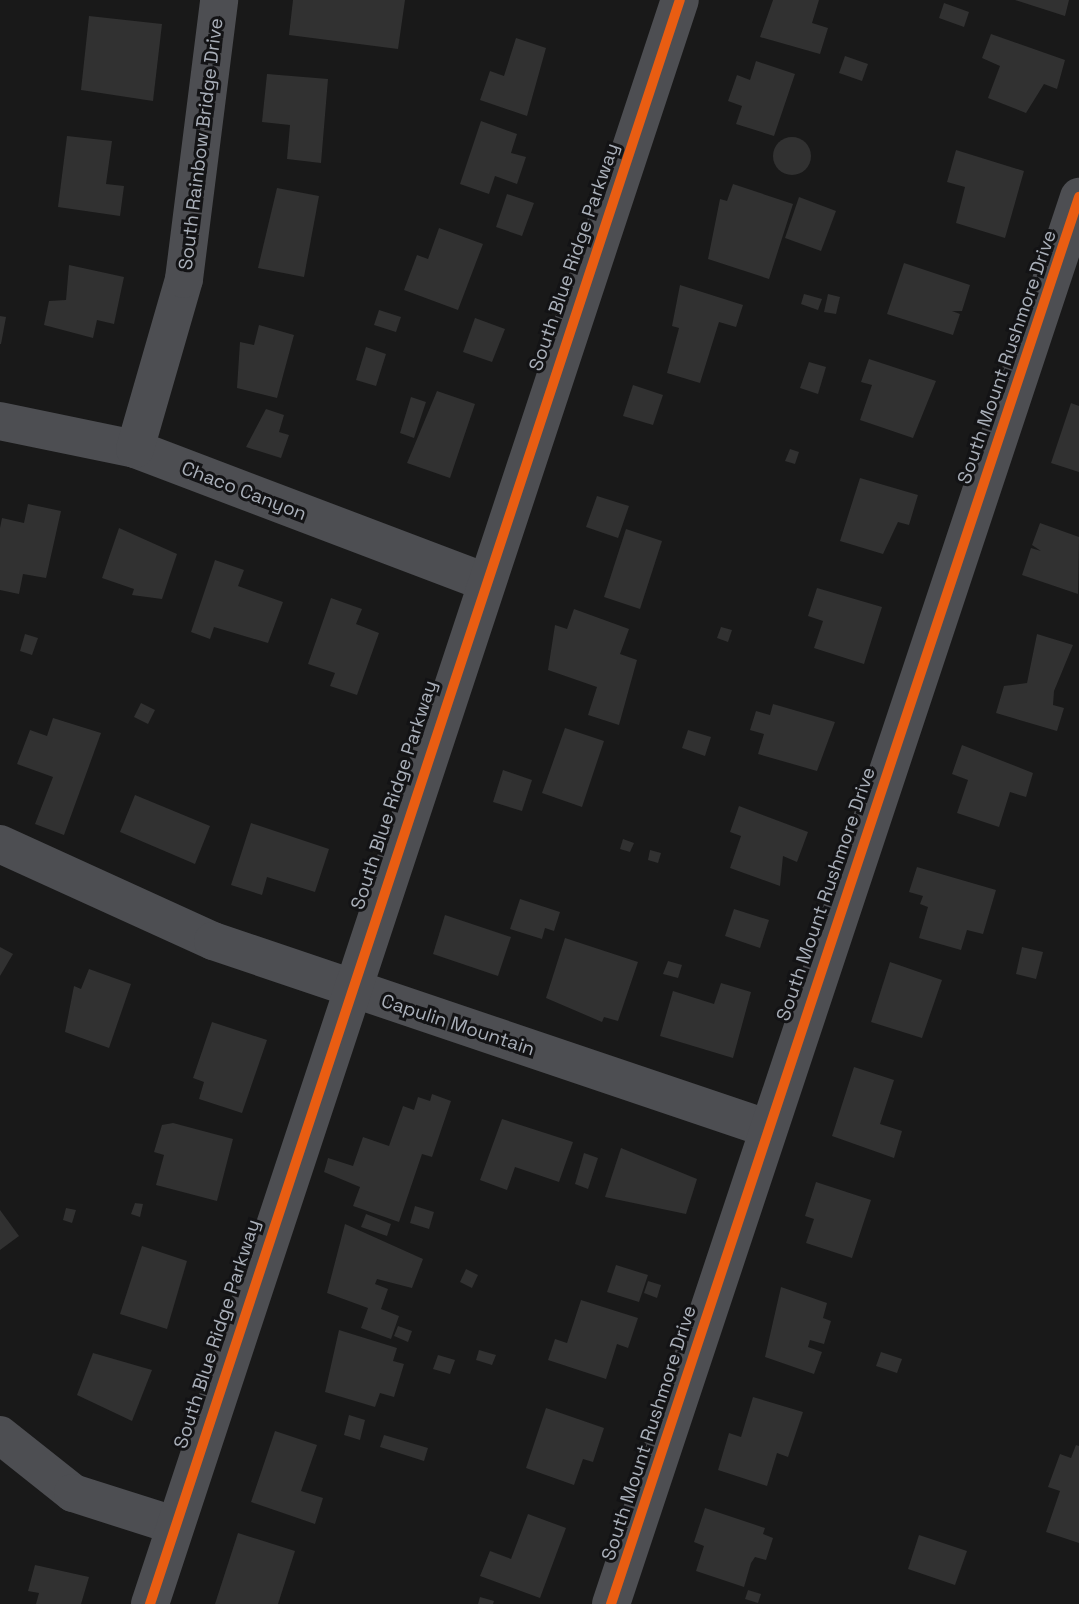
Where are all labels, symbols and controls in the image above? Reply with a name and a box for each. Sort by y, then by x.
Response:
street label: South Rainbow Bridge Drive [174,17,228,271]
street label: South Blue Ridge Parkway [524,140,624,374]
street label: South Mount Rushmore Drive [953,227,1061,487]
street label: Chaco Canyon [178,457,310,525]
street label: South Blue Ridge Parkway [346,678,442,912]
street label: South Mount Rushmore Drive [772,764,880,1024]
street label: Capulin Mountain [378,989,538,1061]
street label: South Blue Ridge Parkway [169,1217,265,1451]
street label: South Mount Rushmore Drive [597,1303,701,1563]

